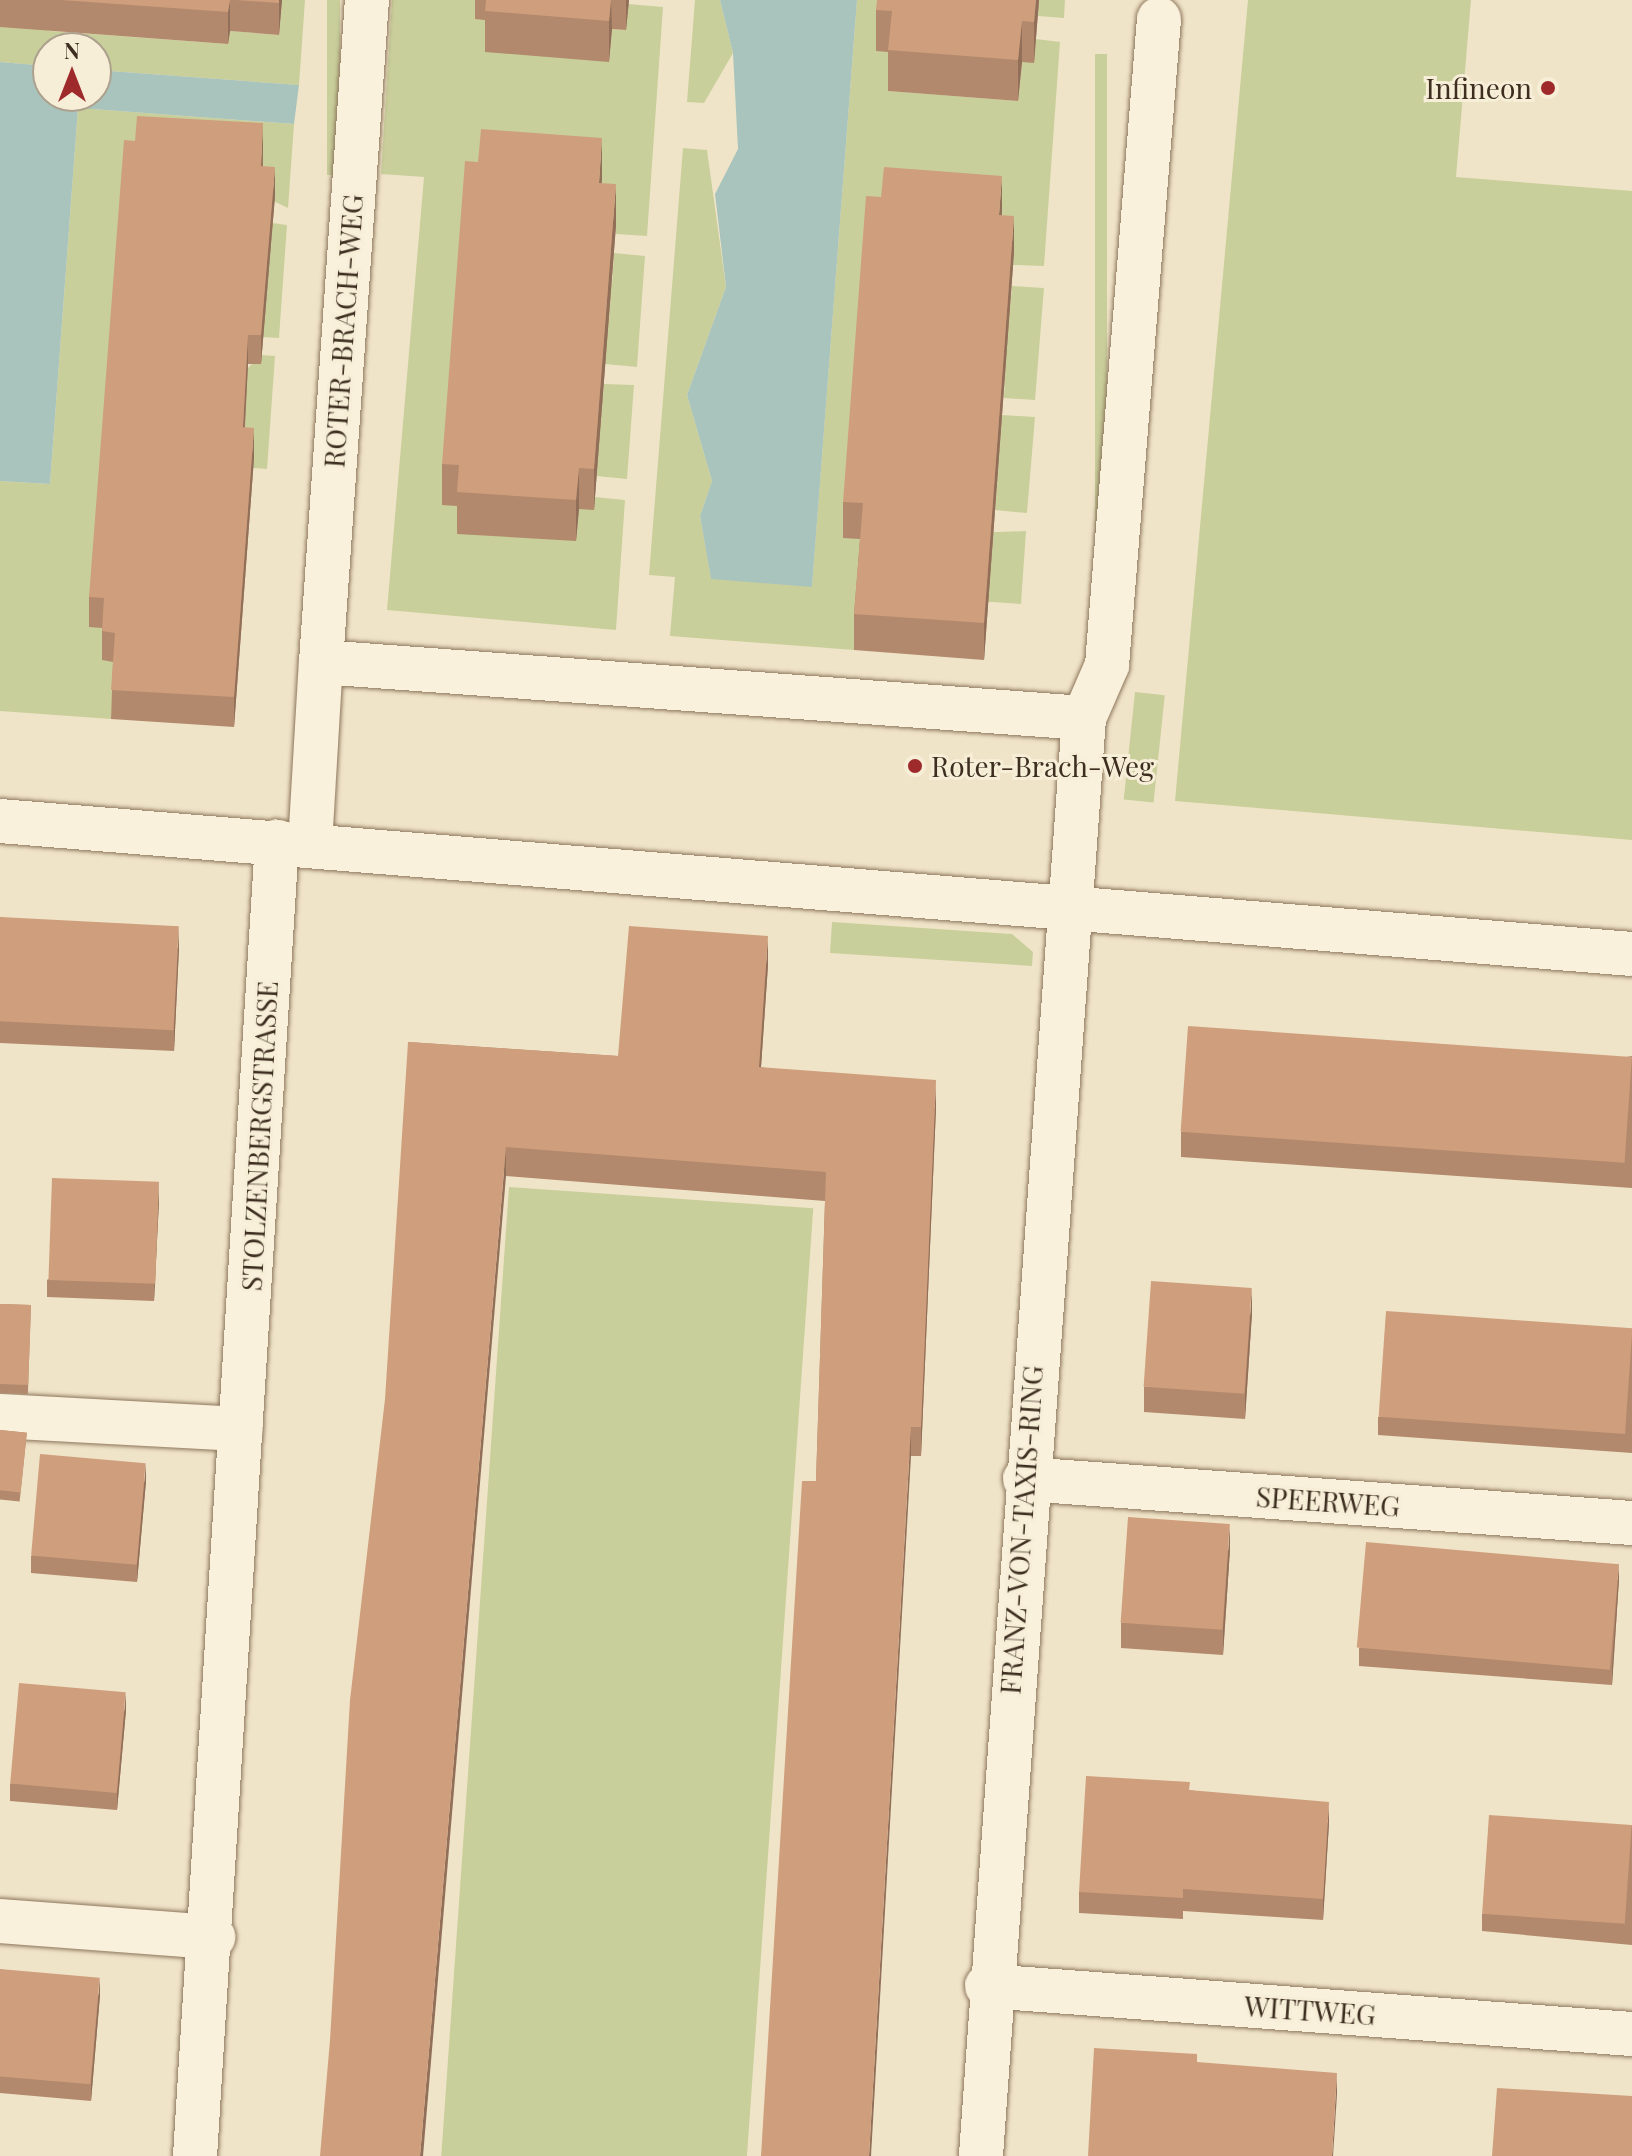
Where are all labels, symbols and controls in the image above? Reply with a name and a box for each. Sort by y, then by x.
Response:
north arrow [32,32,112,112]
text: N [64,35,80,65]
place label: Infineon [1425,71,1532,105]
marker: Infineon [1539,79,1557,97]
street label: ROTER-BRACH-WEG [317,193,369,469]
place label: Roter-Brach-Weg [931,749,1154,783]
marker: Roter-Brach-Weg [906,757,924,775]
street label: STOLZENBERGSTRASSE [234,980,284,1292]
street label: FRANZ-VON-TAXIS-RING [993,1364,1049,1696]
street label: SPEERWEG [1255,1479,1401,1523]
street label: WITTWEG [1243,1989,1377,2031]

